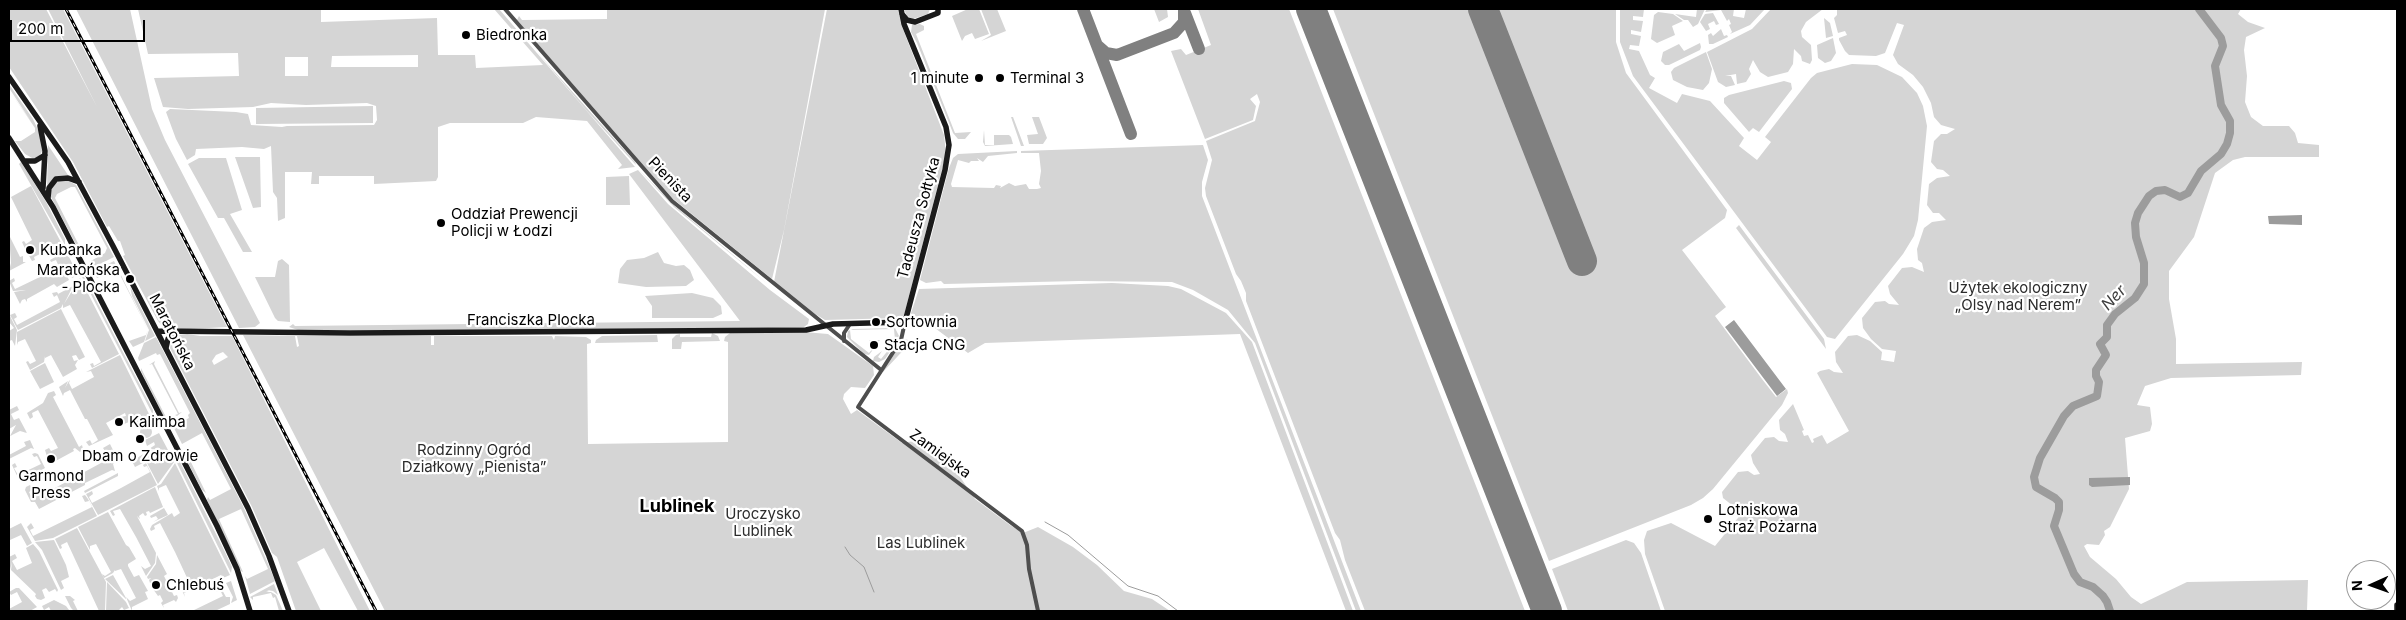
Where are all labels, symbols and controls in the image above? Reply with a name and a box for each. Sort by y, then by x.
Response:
scale bar [12,10,148,42]
text: 200 m [18,19,63,38]
place label: Biedronka [476,26,547,44]
marker: Biedronka [460,29,472,41]
place label: 1 minute [911,69,969,87]
place label: Terminal 3 [1010,69,1084,87]
marker: 1 minute [973,72,985,84]
marker: Terminal 3 [994,72,1006,84]
street label: Pienista [644,154,696,206]
street label: Tadeusza Sołtyka [894,155,944,281]
place label: Oddział Prewencji Policji w Łodzi [451,205,578,240]
marker: Oddział Prewencji Policji w Łodzi [435,217,447,229]
place label: Kubanka [40,241,102,259]
marker: Kubanka [24,244,36,256]
place label: Maratońska - Plocka [37,261,120,296]
marker: Maratońska - Plocka [124,273,136,285]
park label: Użytek ekologiczny „Olsy nad Nerem” [1949,279,2087,314]
water label: Ner [2098,282,2130,314]
street label: Maratońska [145,291,199,373]
street label: Franciszka Plocka [467,311,595,329]
place label: Sortownia [886,313,957,331]
marker: Sortownia [870,316,882,328]
place label: Stacja CNG [884,336,965,354]
marker: Stacja CNG [868,339,880,351]
place label: Kalimba [129,413,186,431]
marker: Kalimba [113,416,125,428]
street label: Zamiejska [906,426,974,482]
marker: Dbam o Zdrowie [134,433,146,445]
park label: Rodzinny Ogród Działkowy „Pienista” [402,441,546,476]
place label: Dbam o Zdrowie [82,447,198,465]
marker: Garmond Press [45,453,57,465]
place label: Garmond Press [18,467,84,502]
district label: Lublinek [640,496,714,518]
place label: Lotniskowa Straż Pożarna [1718,501,1817,536]
park label: Uroczysko Lublinek [725,505,801,540]
marker: Lotniskowa Straż Pożarna [1702,513,1714,525]
park label: Las Lublinek [877,534,965,552]
north arrow [2346,560,2396,610]
place label: Chlebuś [166,576,224,594]
marker: Chlebuś [150,579,162,591]
text: N [2348,580,2365,591]

